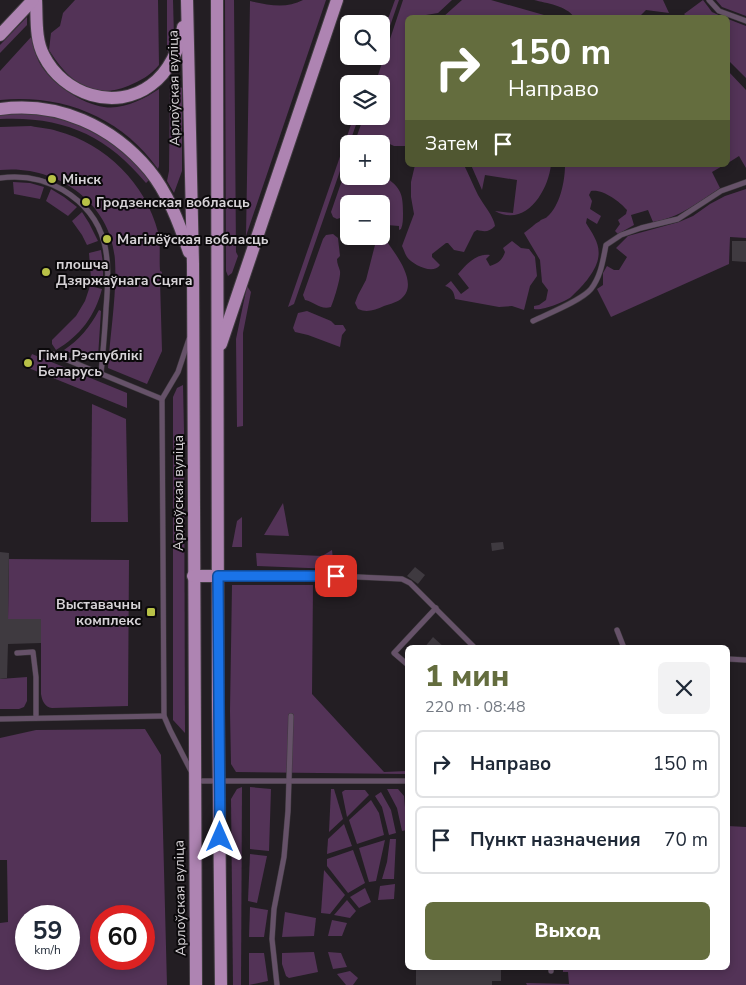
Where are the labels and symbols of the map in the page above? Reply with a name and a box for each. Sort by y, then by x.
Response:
street label: Арлоўская вуліца [163,30,185,146]
place label: Мінск [62,170,101,189]
marker: Мінск [46,173,58,185]
place label: Гродзенская вобласць [96,193,250,212]
marker: Гродзенская вобласць [80,196,92,208]
place label: Магілёўская вобласць [117,230,269,249]
marker: Магілёўская вобласць [101,233,113,245]
place label: плошча Дзяржаўнага Сцяга [56,255,193,290]
marker: плошча Дзяржаўнага Сцяга [40,266,52,278]
place label: Гімн Рэспублікі Беларусь [38,346,142,381]
marker: Гімн Рэспублікі Беларусь [22,357,34,369]
street label: Арлоўская вуліца [169,435,188,551]
pin [315,555,357,597]
place label: Выставачны комплекс [56,595,141,630]
marker: Выставачны комплекс [145,606,157,618]
position arrow [193,810,245,862]
street label: Арлоўская вуліца [169,840,191,956]
speed limit sign: 60 [90,905,155,970]

